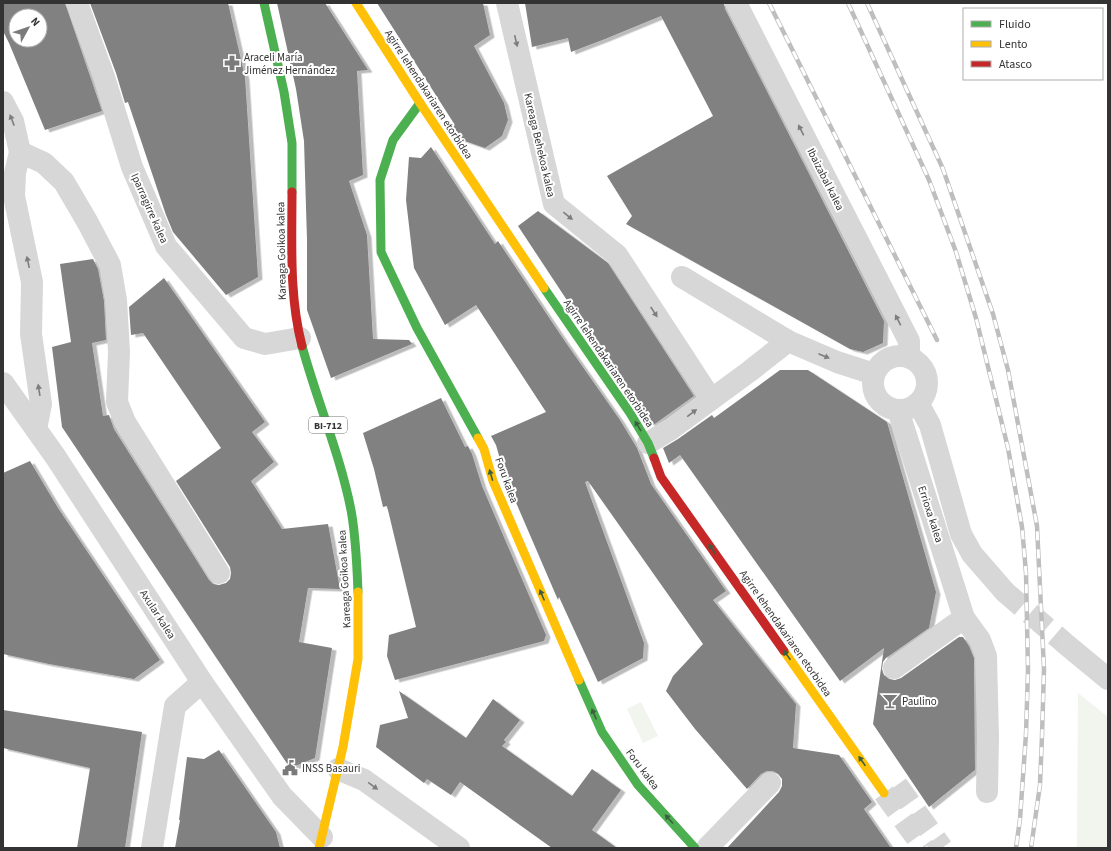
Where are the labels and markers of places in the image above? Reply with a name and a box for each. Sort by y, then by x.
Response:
place label: Araceli María Jiménez Hernández [244,50,335,78]
pharmacy icon: Araceli María Jiménez Hernández [223,54,241,72]
bar icon: Paulino [881,692,899,710]
place label: Paulino [902,694,937,709]
public building icon: INSS Basauri [281,759,299,777]
place label: INSS Basauri [302,761,360,776]

